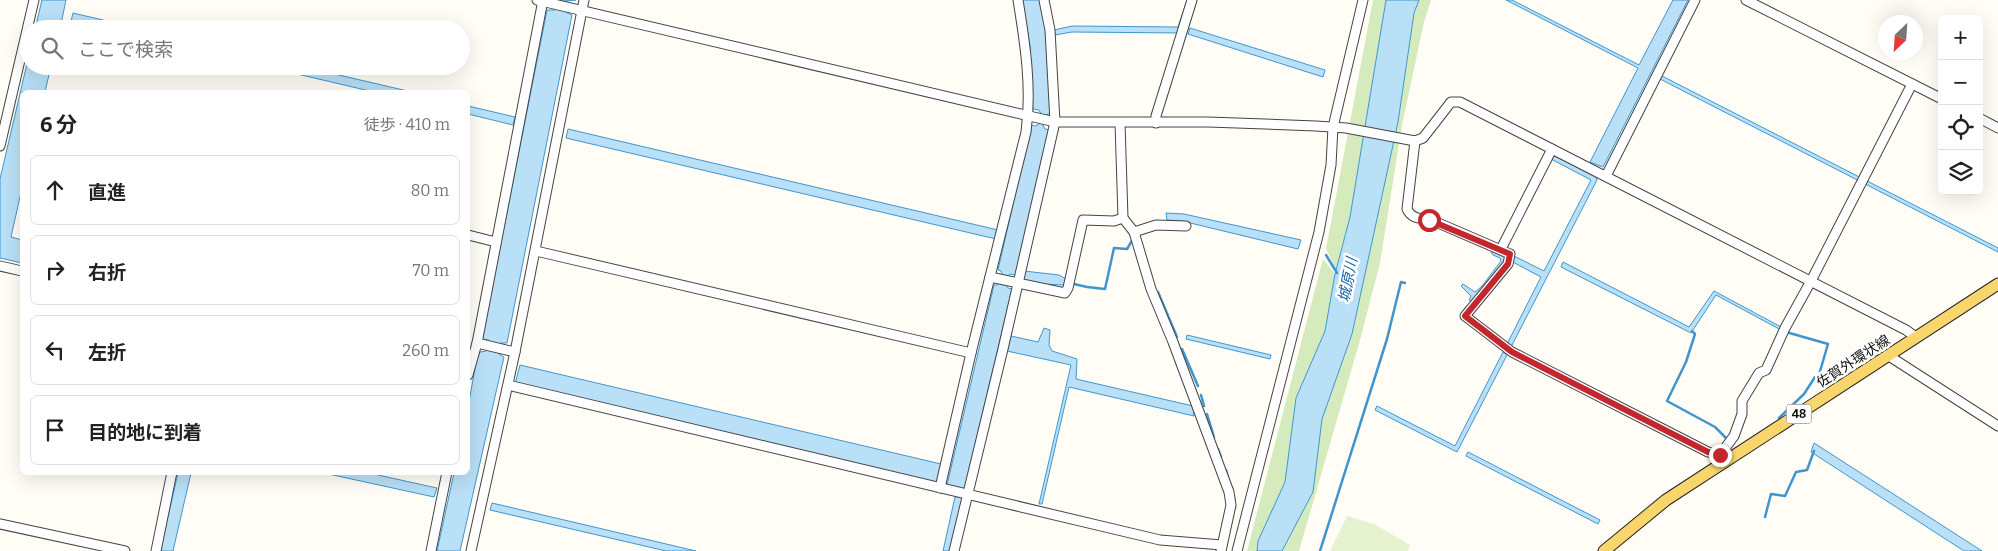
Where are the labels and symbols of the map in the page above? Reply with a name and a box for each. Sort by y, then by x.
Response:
north arrow [1878,15,1923,60]
route start [1418,209,1441,232]
water label: 城原川 [1335,254,1362,304]
street label: 佐賀外環状線 [1813,331,1893,391]
road number: 48 [1786,404,1812,424]
route end [1709,444,1732,467]

